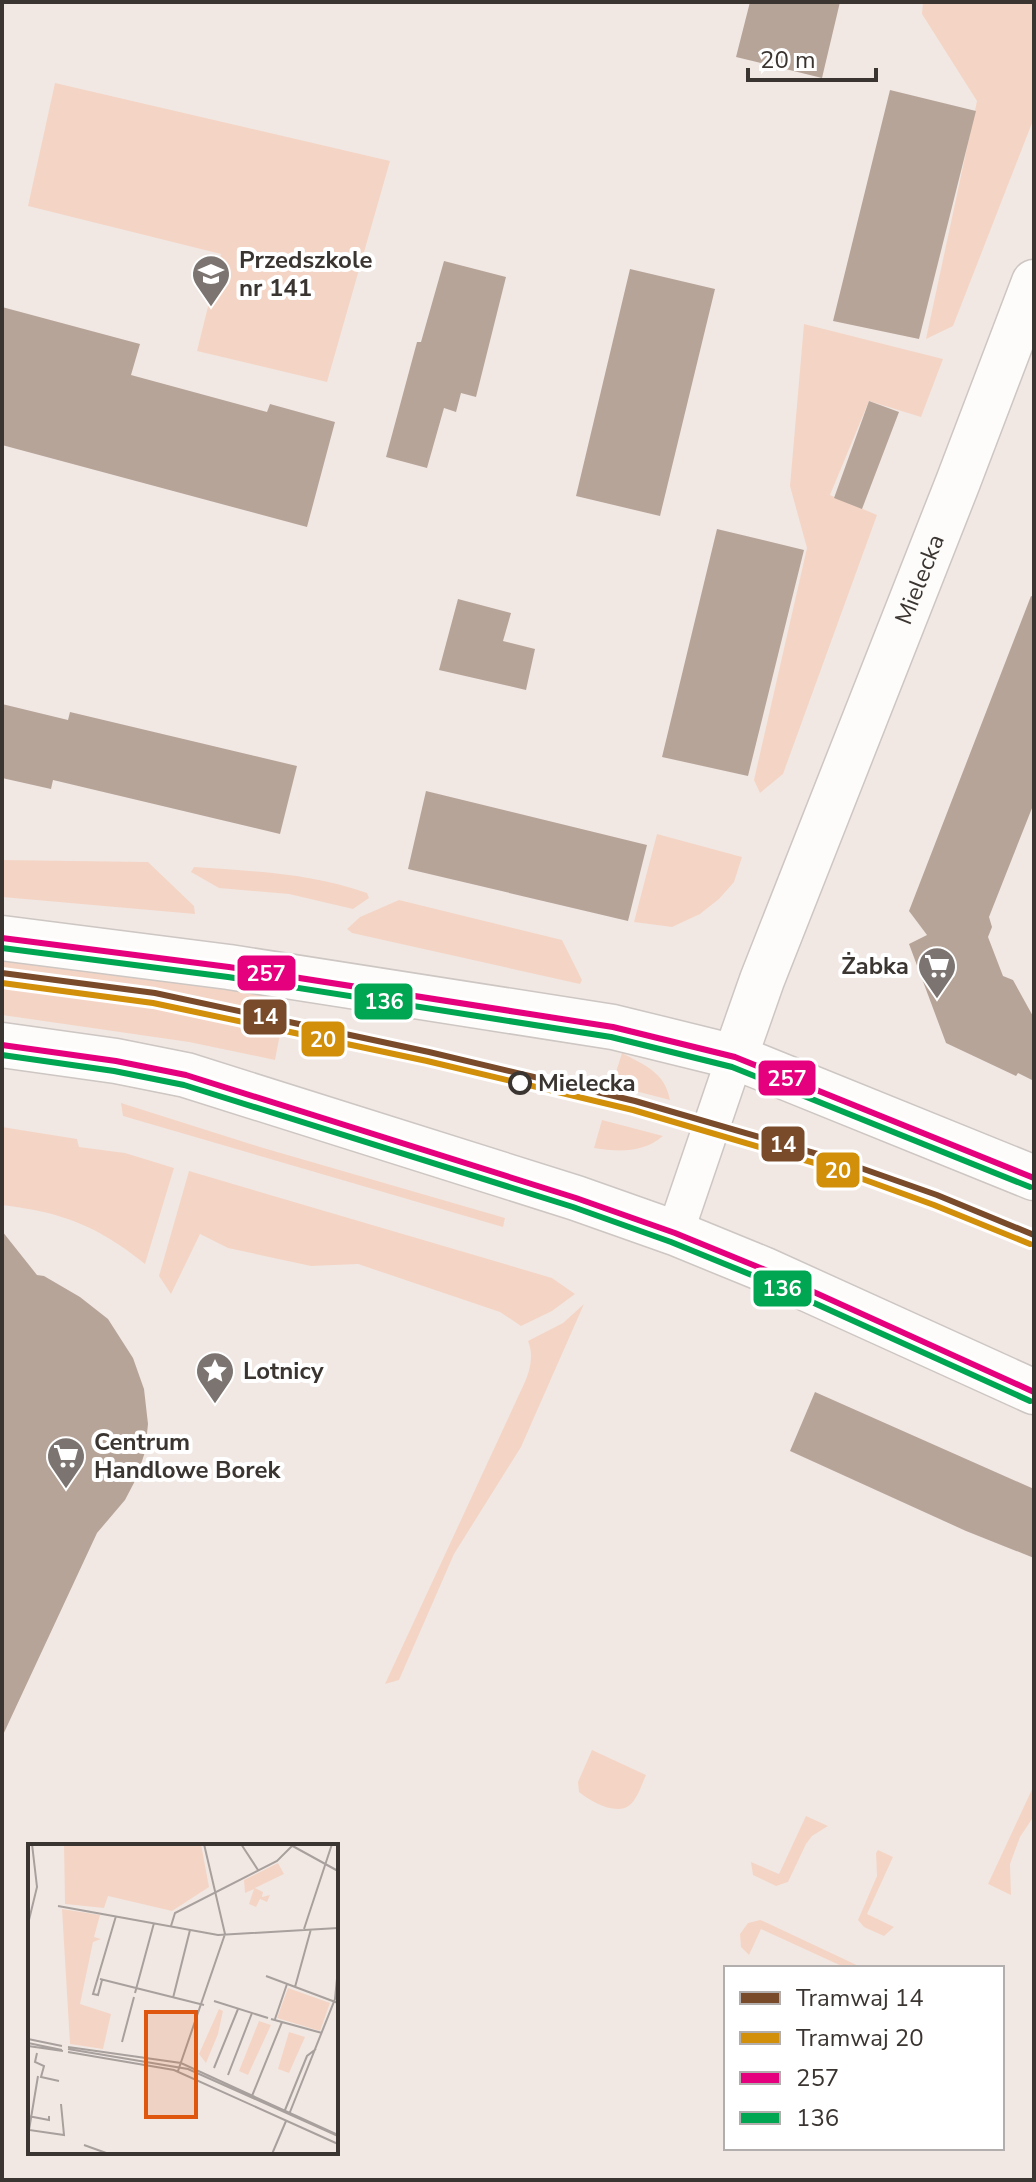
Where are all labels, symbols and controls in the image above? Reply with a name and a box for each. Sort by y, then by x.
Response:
scale bar [748,32,876,82]
text: 20 m [760,44,816,76]
place label: Przedszkole nr 141 [239,244,372,304]
school or university icon: Przedszkole nr 141 [190,253,232,308]
street label: Mielecka [887,530,952,629]
supermarket icon: Żabka [916,945,958,1000]
place label: Żabka [841,950,909,982]
line badge: 257 [236,954,297,992]
text: 257 [246,959,286,989]
line badge: 136 [353,982,414,1021]
text: 136 [364,987,404,1017]
line badge: 14 [242,998,288,1036]
text: 14 [252,1002,278,1032]
line badge: 20 [300,1020,346,1058]
text: 20 [310,1025,336,1055]
line badge: 257 [757,1059,817,1097]
text: 257 [767,1064,807,1094]
place label: Mielecka [538,1067,636,1099]
marker: Mielecka [509,1072,531,1094]
line badge: 14 [760,1125,806,1163]
text: 14 [770,1130,796,1160]
line badge: 20 [815,1151,861,1189]
text: 20 [825,1156,851,1186]
line badge: 136 [752,1269,813,1308]
text: 136 [762,1274,802,1304]
place icon: Lotnicy [194,1350,236,1405]
place label: Lotnicy [243,1355,324,1387]
place label: Centrum Handlowe Borek [94,1426,282,1486]
supermarket icon: Centrum Handlowe Borek [45,1435,87,1490]
inset map [28,1844,338,2154]
legend [724,1966,1004,2150]
text: Tramwaj 14 [796,1982,924,2014]
text: Tramwaj 20 [796,2022,924,2054]
text: 257 [796,2062,839,2094]
text: 136 [796,2102,839,2134]

